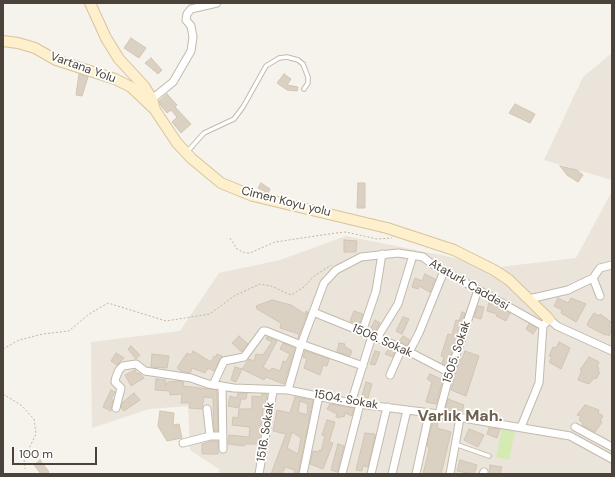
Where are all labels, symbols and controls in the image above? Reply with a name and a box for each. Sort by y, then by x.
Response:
street label: Vartana Yolu [48,49,118,87]
street label: Cimen Koyu yolu [240,184,332,220]
street label: Ataturk Caddesi [427,256,511,314]
street label: 1505. Sokak [440,319,474,385]
street label: 1506. Sokak [350,321,414,361]
street label: 1504. Sokak [313,387,379,413]
street label: 1516. Sokak [254,401,278,463]
district label: Varlık Mah. [417,407,503,427]
scale bar [14,439,99,465]
text: 100 m [19,446,53,462]

